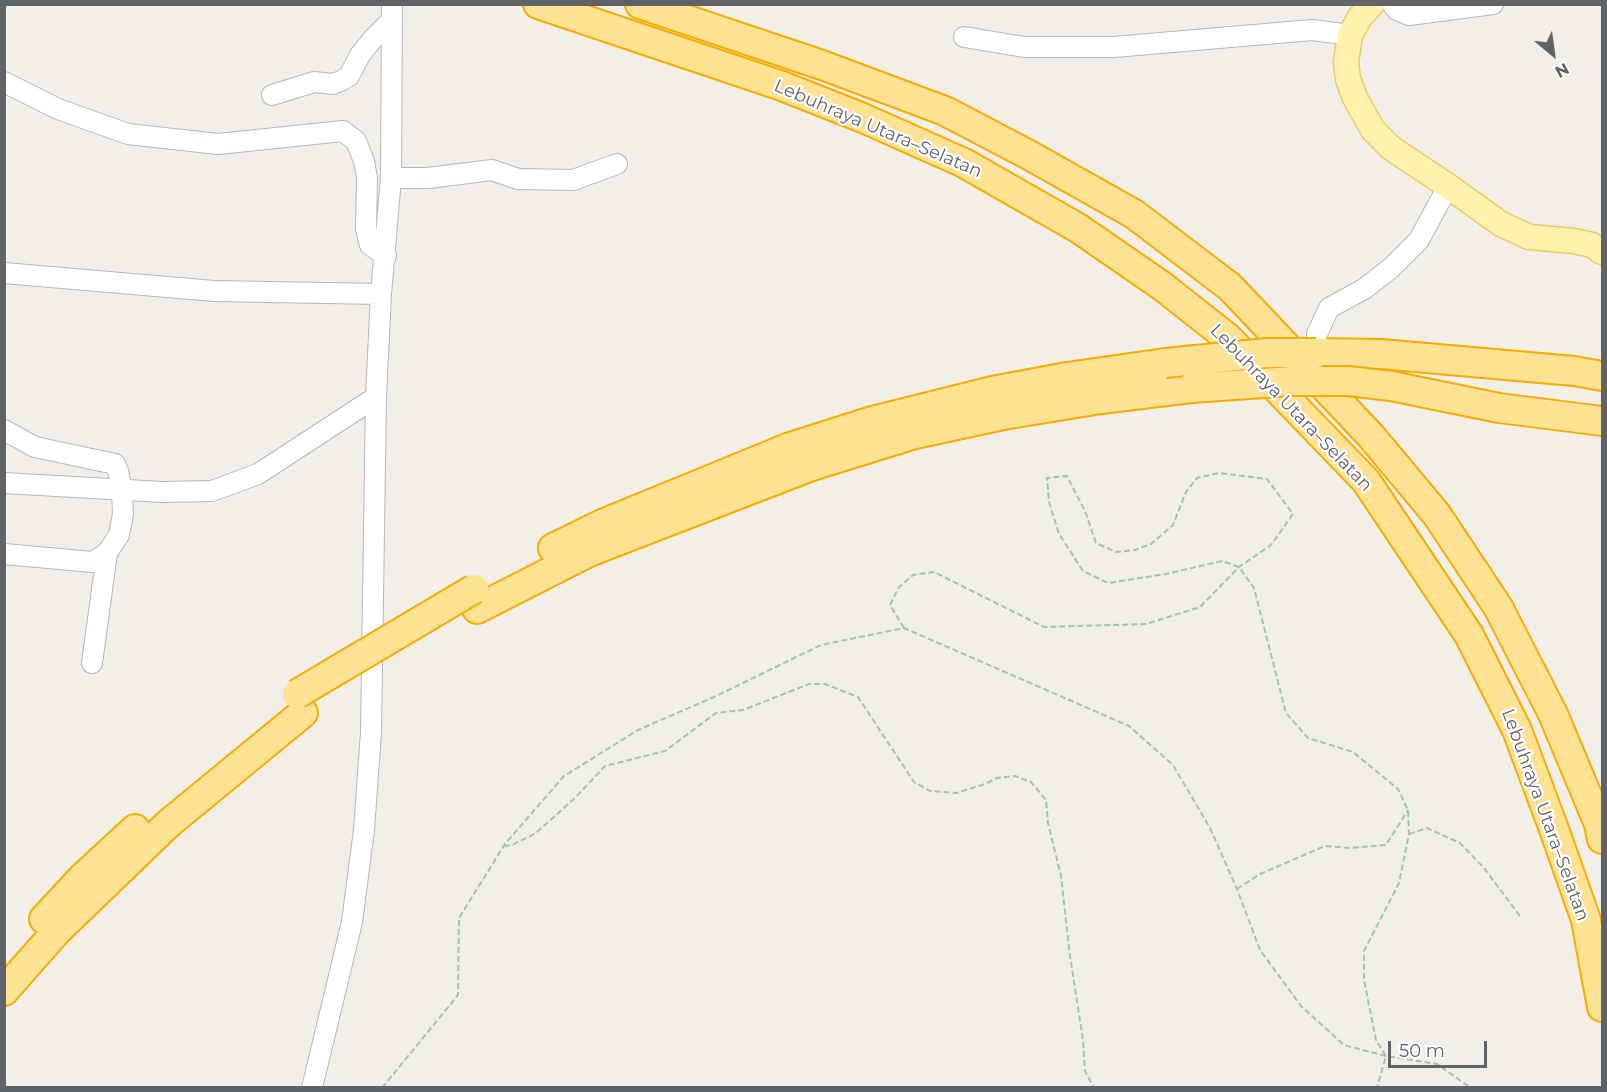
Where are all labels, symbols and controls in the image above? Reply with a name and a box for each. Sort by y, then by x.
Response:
north arrow [1523,24,1583,84]
text: N [1552,59,1572,82]
street label: Lebuhraya Utara–Selatan [771,75,985,183]
street label: Lebuhraya Utara–Selatan [1205,320,1377,496]
street label: Lebuhraya Utara–Selatan [1497,706,1593,924]
scale bar [1391,1029,1490,1067]
text: 50 m [1399,1040,1445,1062]

